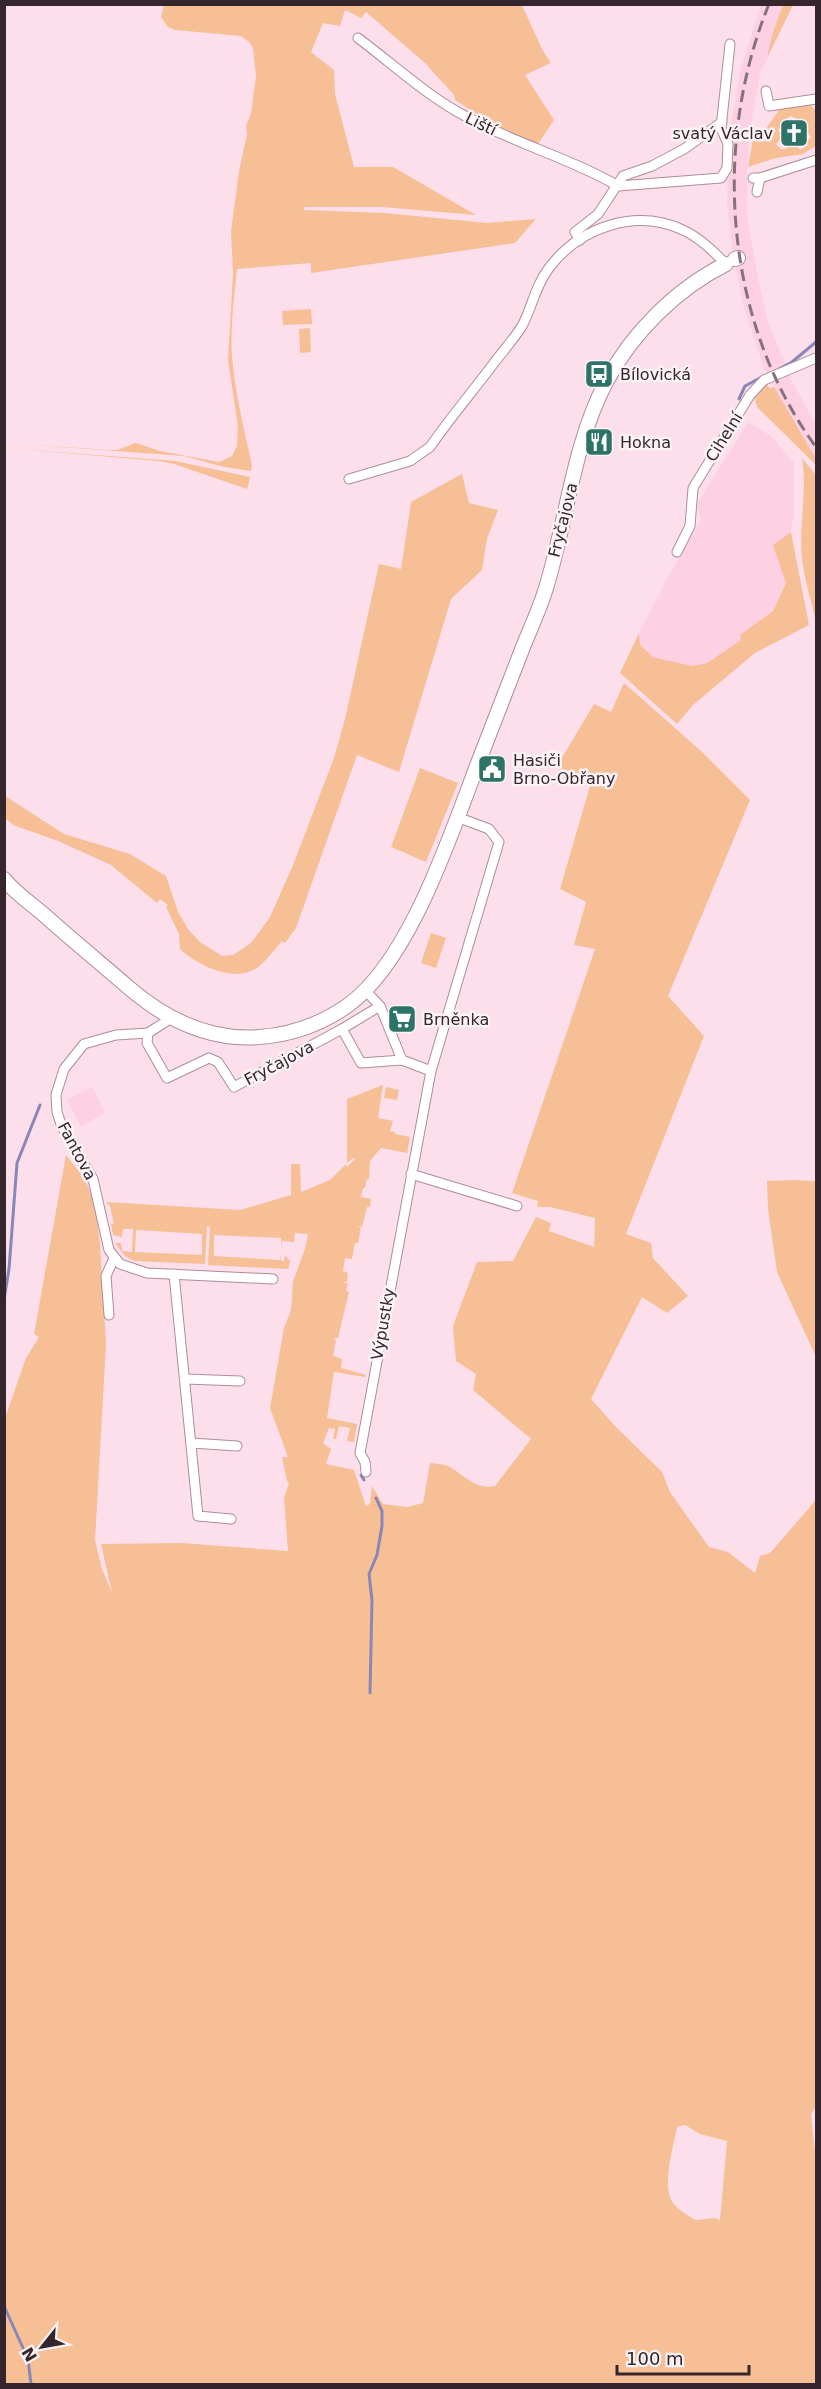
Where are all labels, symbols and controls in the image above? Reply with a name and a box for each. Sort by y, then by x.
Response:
street label: Liští [462,108,500,140]
church icon: svatý Václav [778,117,810,149]
place label: svatý Václav [673,124,773,143]
bus stop icon: Bílovická [583,358,615,390]
place label: Bílovická [620,365,691,384]
street label: Cihelní [701,408,747,465]
restaurant icon: Hokna [583,426,615,458]
place label: Hokna [620,433,671,452]
street label: Fryčajova [545,481,581,559]
place label: Hasiči Brno-Obřany [513,751,615,788]
public building icon: Hasiči Brno-Obřany [476,753,508,785]
supermarket icon: Brněnka [386,1003,418,1035]
place label: Brněnka [423,1010,489,1029]
street label: Fryčajova [241,1037,317,1089]
street label: Fantova [54,1119,100,1183]
street label: Výpustky [367,1286,399,1362]
north arrow [12,2317,72,2377]
scale bar [617,2338,749,2376]
text: N [18,2344,41,2365]
text: 100 m [626,2348,684,2369]

